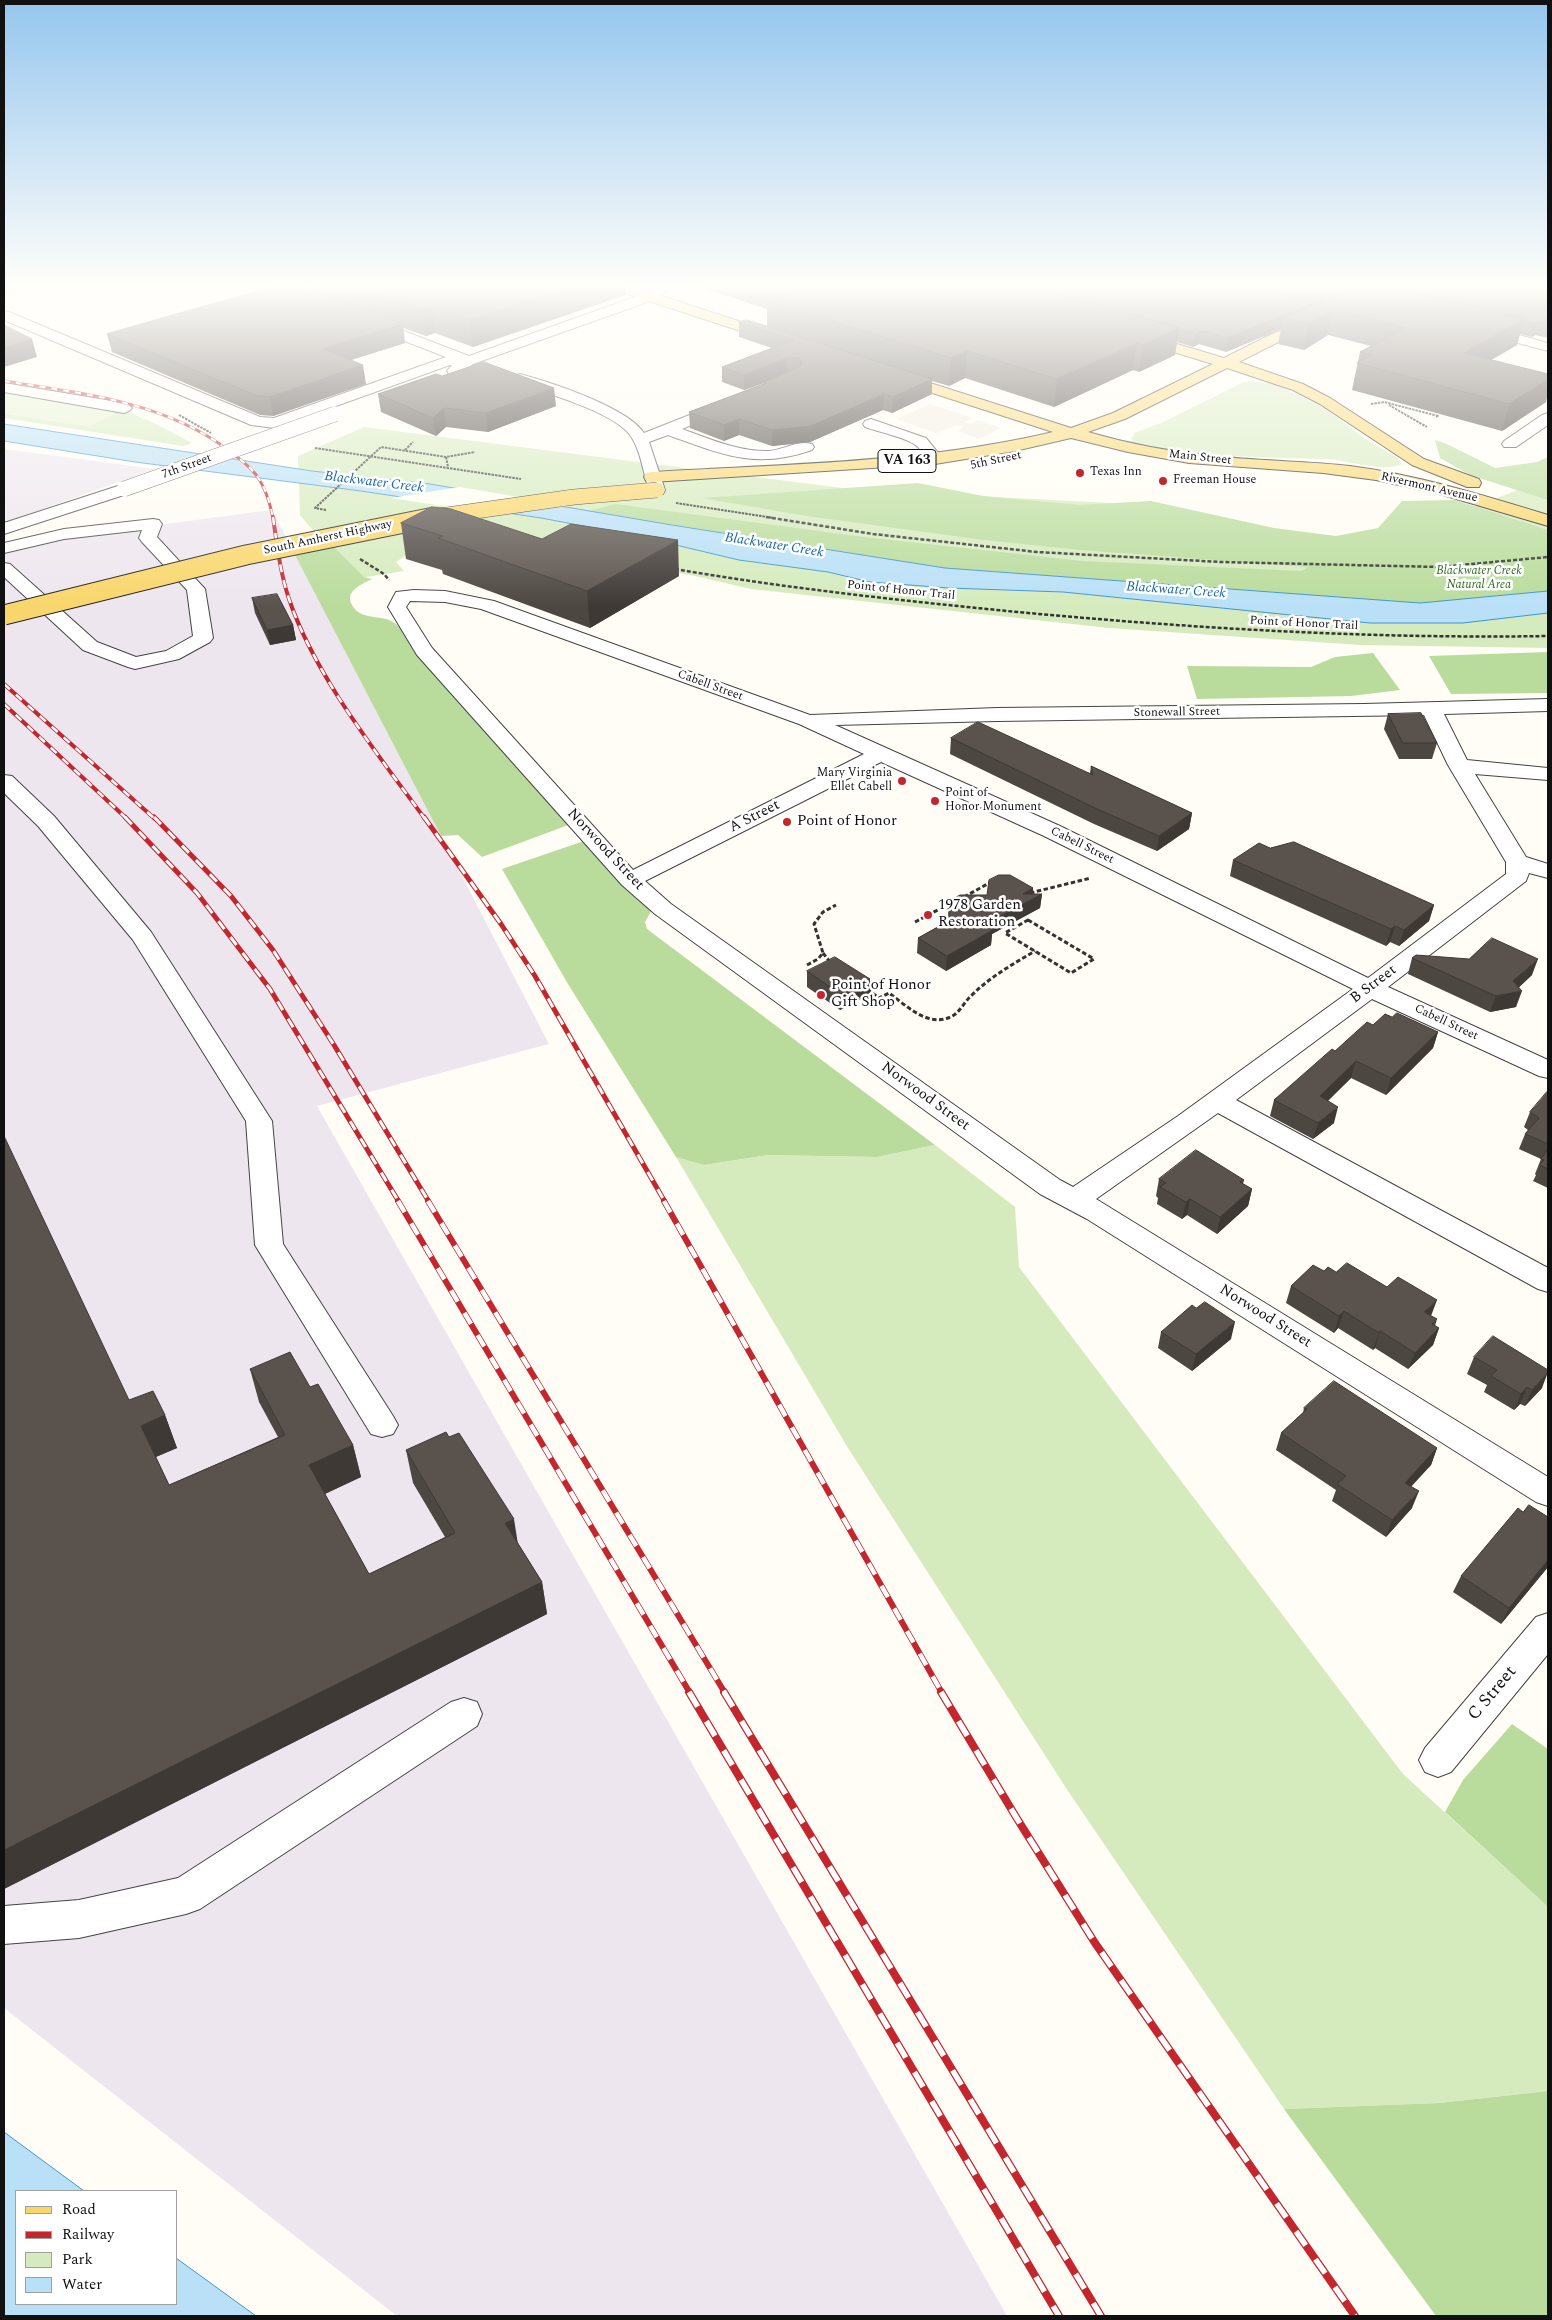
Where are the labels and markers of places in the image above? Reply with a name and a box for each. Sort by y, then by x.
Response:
place label: Texas Inn [1090,466,1142,480]
marker: Texas Inn [1074,467,1086,479]
place label: Freeman House [1173,474,1256,488]
marker: Freeman House [1157,475,1169,487]
place label: Mary Virginia Ellet Cabell [817,767,892,795]
marker: Mary Virginia Ellet Cabell [896,775,908,787]
place label: Point of Honor Monument [945,787,1041,815]
marker: Point of Honor Monument [929,795,941,807]
place label: Point of Honor [797,813,897,831]
marker: Point of Honor [781,816,793,828]
place label: 1978 Garden Restoration [938,897,1021,932]
marker: 1978 Garden Restoration [922,909,934,921]
place label: Point of Honor Gift Shop [831,977,931,1012]
marker: Point of Honor Gift Shop [815,989,827,1001]

